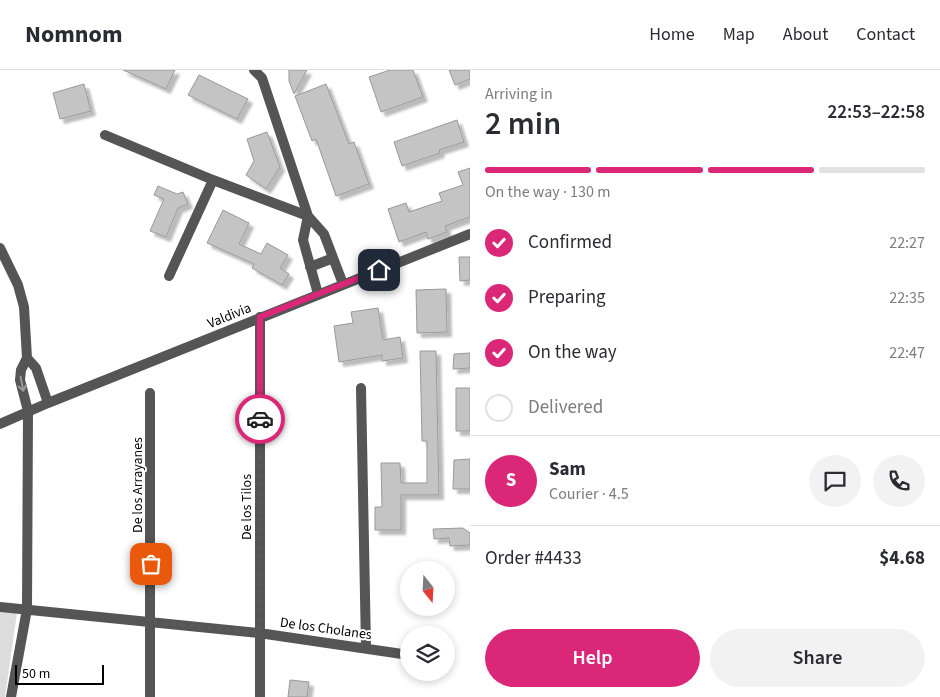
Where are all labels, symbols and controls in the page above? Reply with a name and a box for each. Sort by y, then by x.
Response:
text: Nomnom [25,17,122,52]
text: Home [649,22,695,47]
text: Map [723,22,755,47]
text: About [783,22,828,47]
text: Contact [856,22,915,47]
text: Arriving in [485,83,553,105]
text: 22:53–22:58 [827,99,925,126]
text: 2 min [485,101,561,147]
text: On the way · 130 m [485,181,610,203]
icon: check [485,229,513,257]
text: Confirmed [528,229,612,256]
text: 22:27 [889,232,925,254]
pin [358,249,400,291]
icon: home [365,256,393,284]
icon: check [485,284,513,312]
text: Preparing [528,284,606,311]
text: 22:35 [889,287,925,309]
street label: Valdivia [204,298,254,334]
icon: check [485,339,513,367]
text: On the way [528,339,617,366]
text: 22:47 [889,342,925,364]
one-way arrow [18,376,27,392]
courier [235,394,285,444]
text: Delivered [528,394,603,421]
icon: car [246,405,274,433]
street label: De los Arrayanes [128,437,148,533]
button: chat [809,455,861,507]
button: phone [873,455,925,507]
text: Sam [549,456,586,483]
text: S [506,467,516,494]
street label: De los Tilos [237,474,257,540]
text: Courier · 4.5 [549,483,629,505]
pin [130,543,172,585]
text: Order #4433 [485,545,582,572]
text: $4.68 [879,545,925,572]
icon: bag [137,550,165,578]
north arrow [400,561,455,616]
map controls [400,561,455,681]
street label: De los Cholanes [279,613,373,645]
button: layers [400,626,455,681]
button: Help [485,629,700,687]
button: Share [710,629,925,687]
scale bar [15,662,104,685]
text: 50 m [22,664,50,684]

